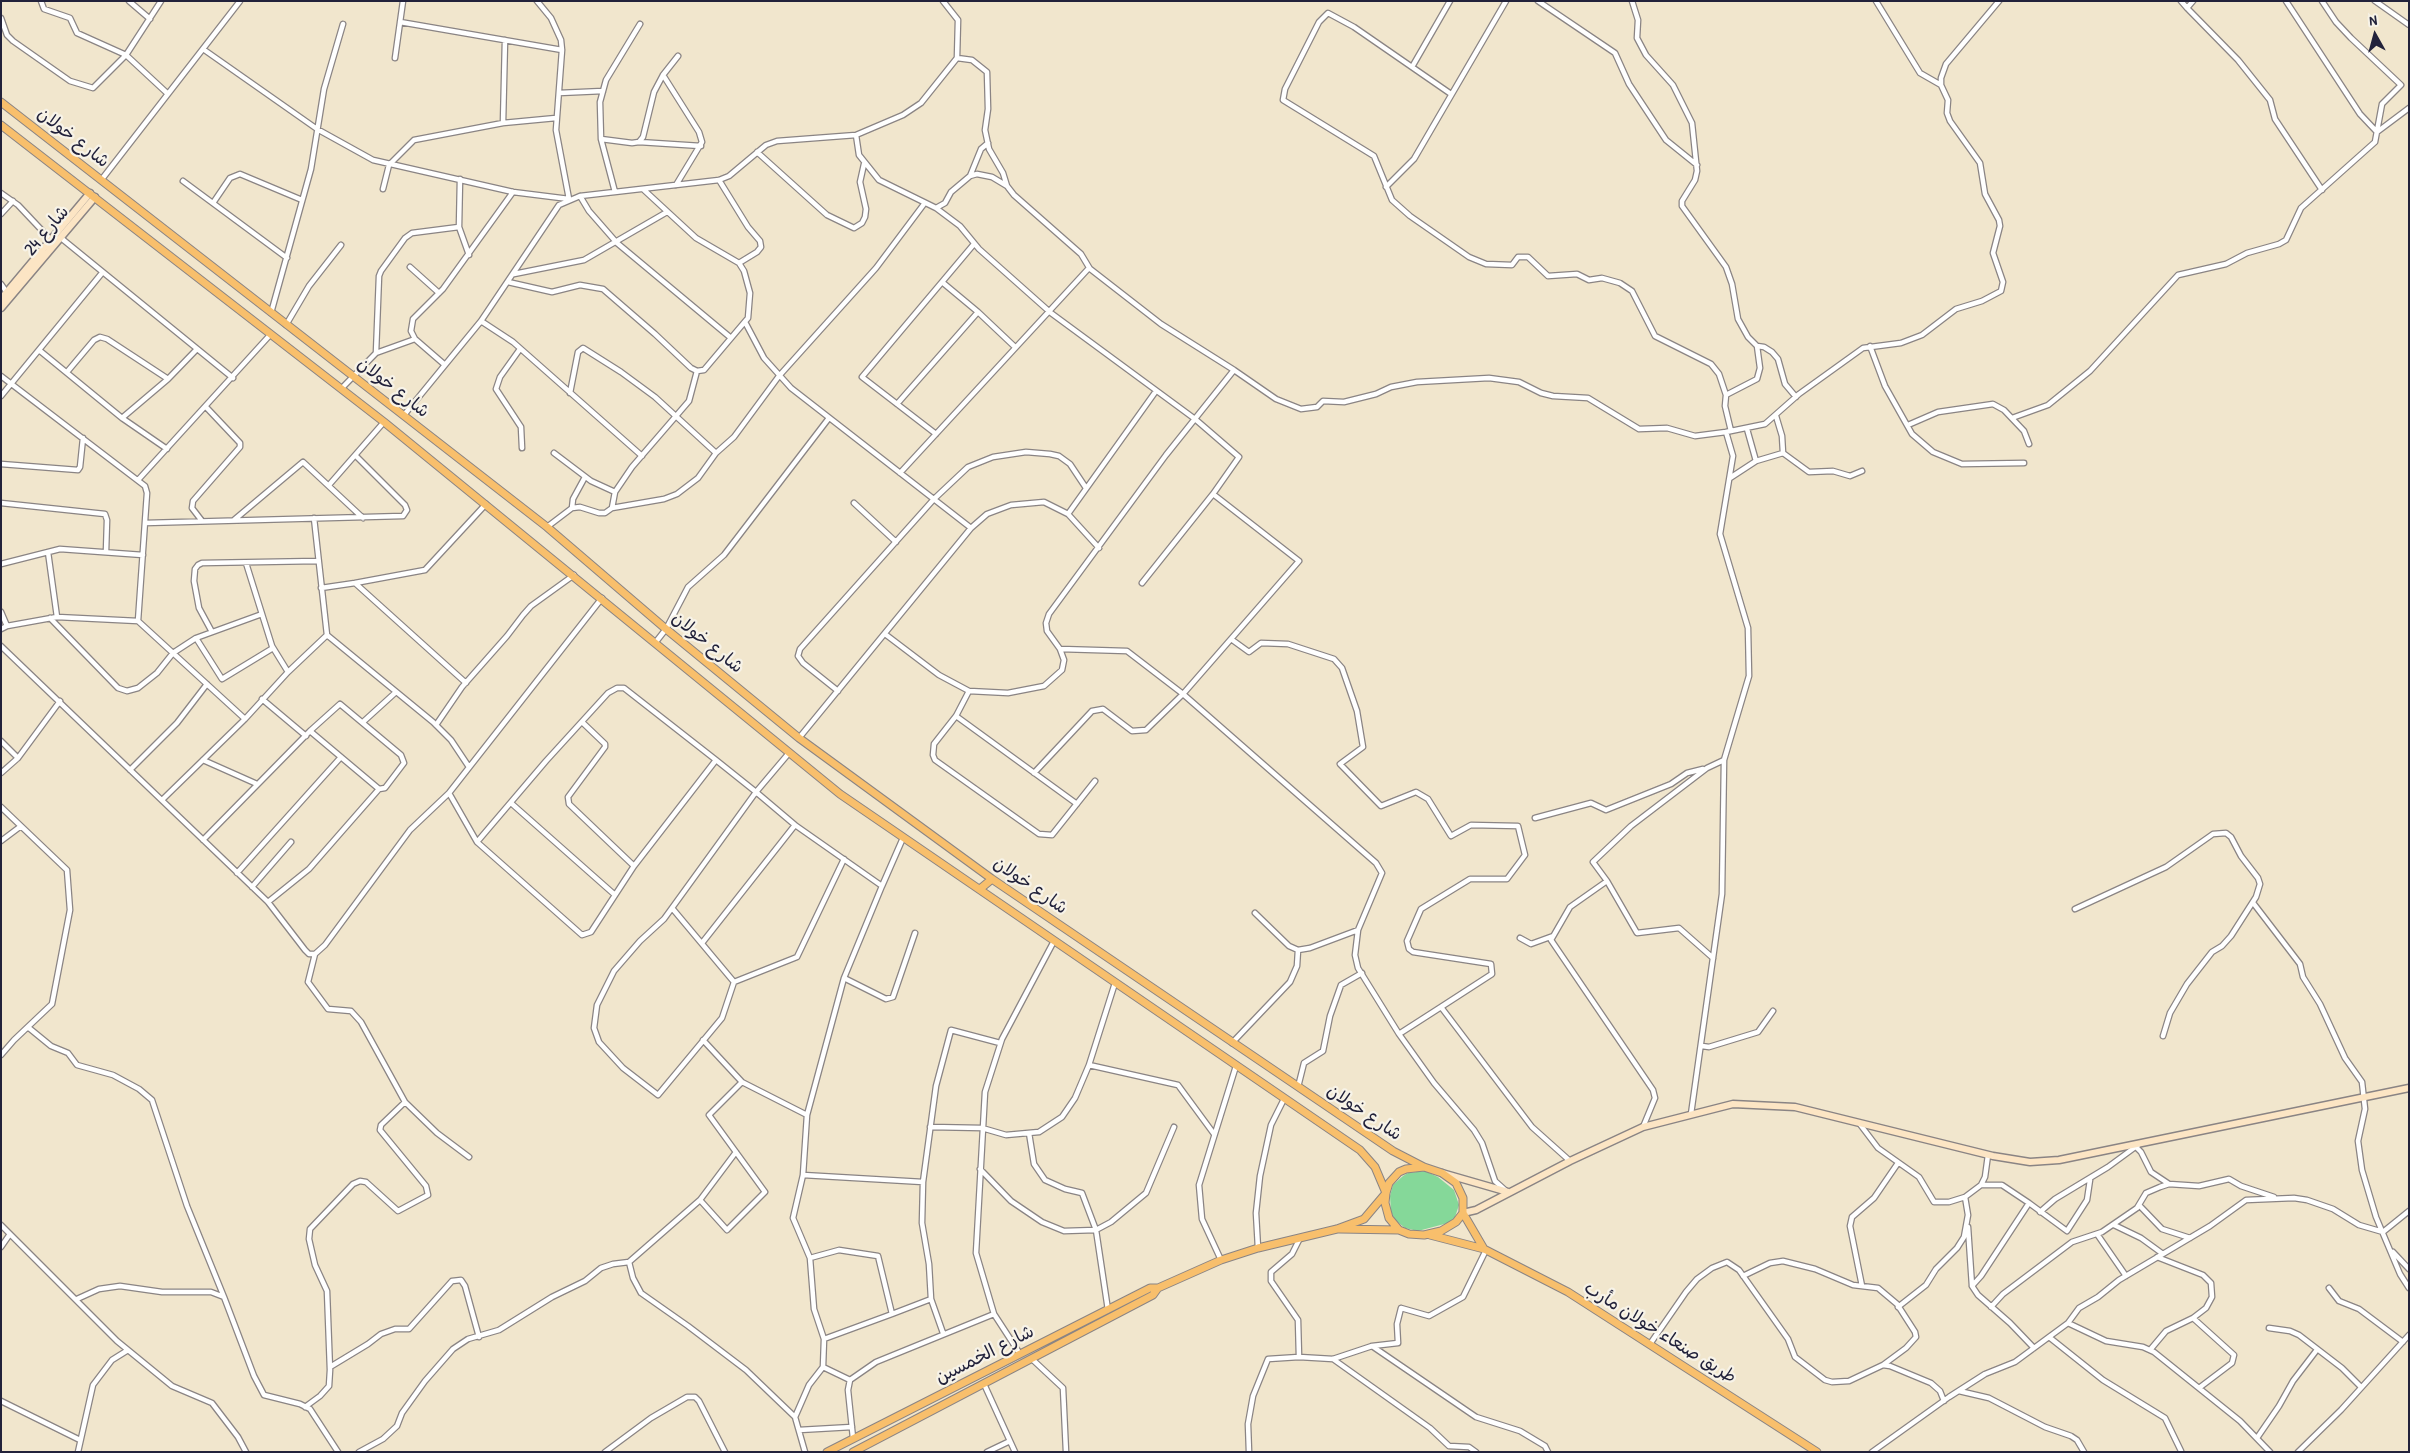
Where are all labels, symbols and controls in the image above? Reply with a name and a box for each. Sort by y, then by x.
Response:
north arrow [2350,10,2400,60]
text: N [2368,10,2378,29]
street label: شارع خولان [33,103,113,173]
street label: شارع 24 [20,202,74,260]
street label: شارع خولان [353,353,433,423]
street label: شارع خولان [667,608,747,678]
street label: شارع خولان [989,853,1071,919]
street label: شارع خولان [1322,1080,1406,1146]
street label: طريق صنعاء خولان مأرب [1580,1277,1740,1389]
street label: شارع الخمسين [932,1321,1038,1389]

